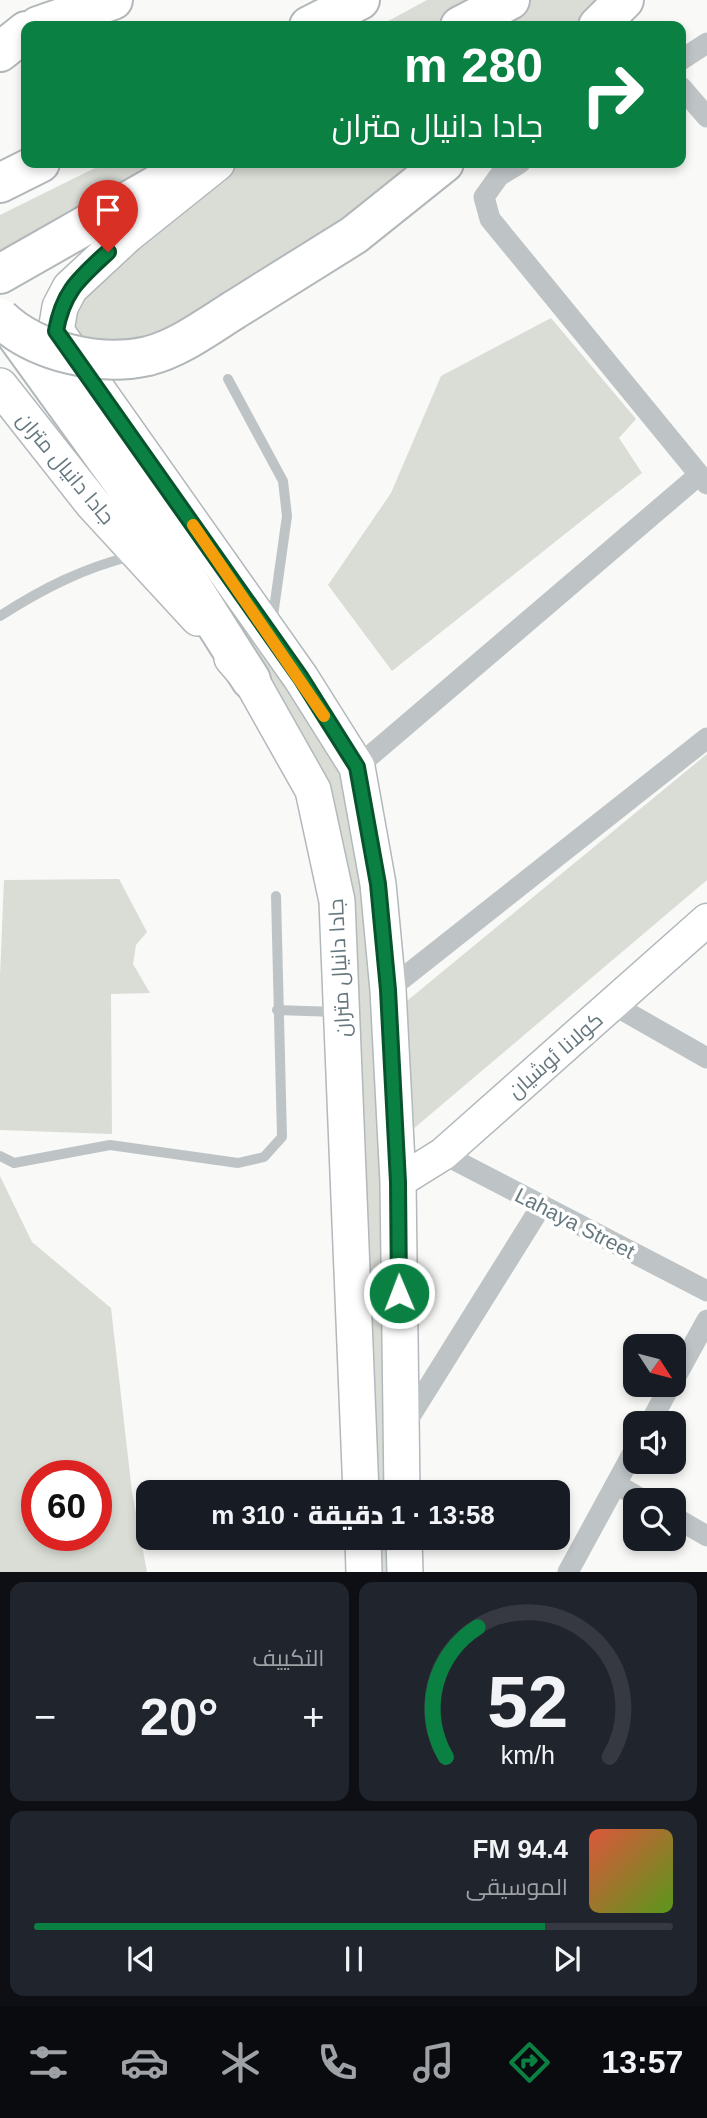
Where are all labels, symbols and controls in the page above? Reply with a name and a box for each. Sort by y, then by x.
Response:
text: 280 m [404,38,543,92]
icon: right [567,49,658,140]
text: جادا دانيال متران [332,108,543,144]
pin [78,180,138,252]
icon: arrive [89,191,127,229]
street label: جادا دانيال متران [11,407,119,530]
street label: جادا دانيال متران [324,898,356,1038]
street label: كولانا ئوشيان [503,1008,608,1104]
street label: Lahaya Street [512,1183,639,1263]
position arrow [362,1256,436,1330]
north arrow [623,1334,686,1396]
map controls [623,1334,686,1551]
button: sound [623,1411,686,1474]
speed limit sign: 60 [21,1460,112,1551]
button: search [623,1488,686,1551]
text: 13:58 · 1 دقيقة · 310 m [211,1500,495,1530]
text: التكييف [252,1645,325,1671]
text: 52 [487,1662,568,1743]
text: 20° [140,1688,219,1746]
text: − [34,1696,56,1738]
text: + [302,1696,324,1738]
text: km/h [501,1741,555,1769]
text: 94.4 FM [473,1834,568,1864]
text: الموسيقى [466,1874,568,1900]
icon: previous [122,1940,160,1978]
icon: pause [335,1940,373,1978]
icon: next [548,1940,586,1978]
icon: filters [24,2038,73,2087]
icon: car [120,2038,169,2087]
icon: climate [216,2038,265,2087]
icon: phone [313,2038,362,2087]
icon: music [409,2038,458,2087]
icon: directions [505,2038,554,2087]
text: 13:57 [602,2044,683,2080]

